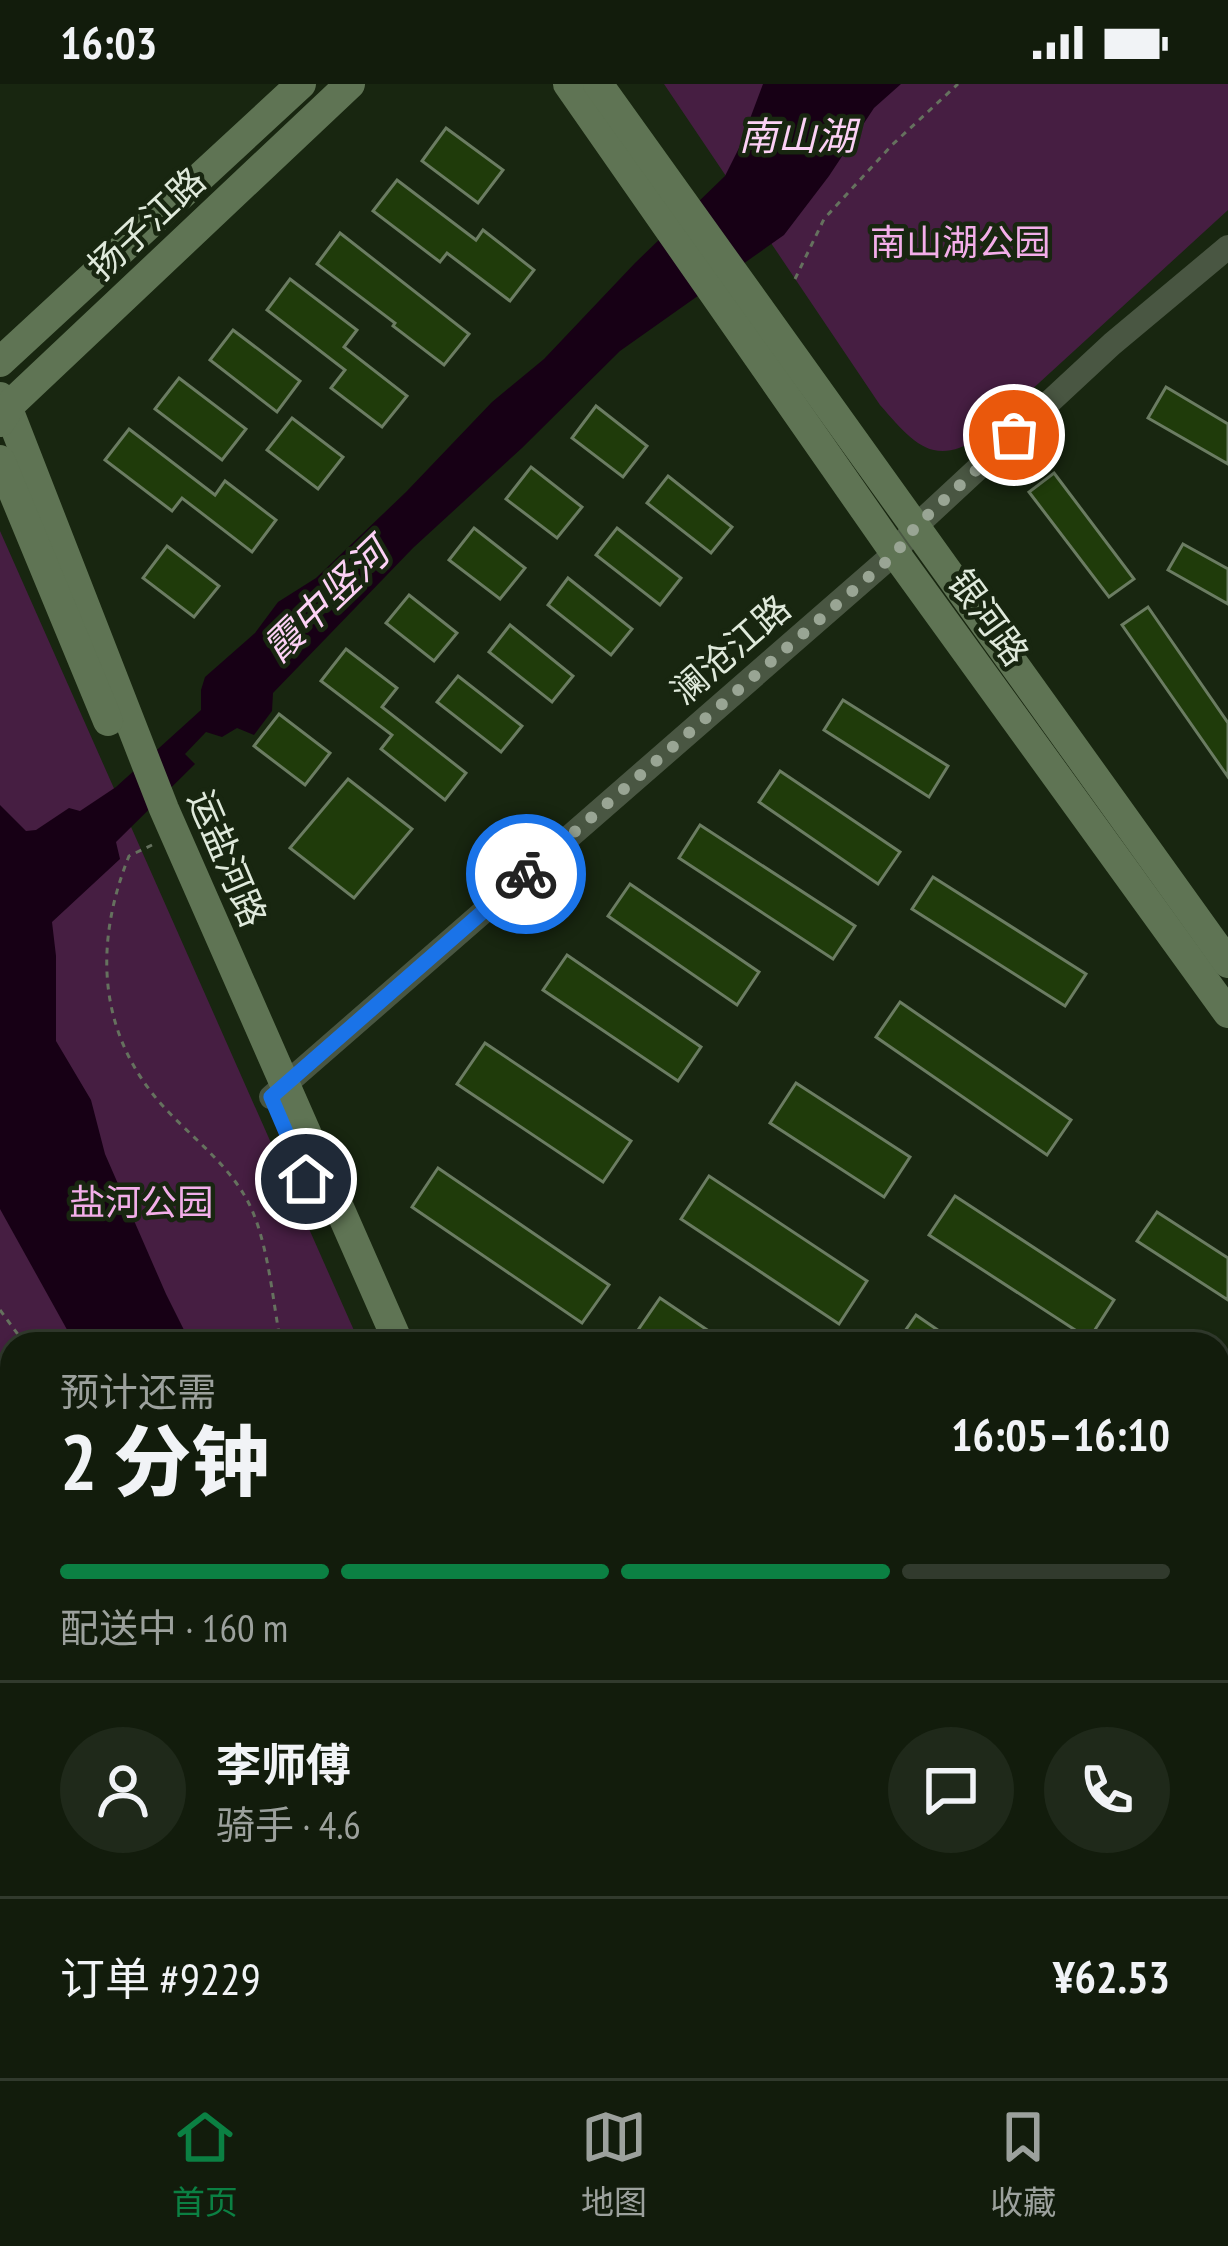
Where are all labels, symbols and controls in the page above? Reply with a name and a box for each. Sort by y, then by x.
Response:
text: 16:03 [60,13,157,71]
water label: 南山湖 [738,110,861,161]
street label: 扬子江路 [77,157,215,289]
park label: 南山湖公园 [870,218,1050,265]
pin [963,384,1065,486]
icon: bag [981,402,1047,468]
water label: 霞中竖河 [251,523,404,673]
street label: 银河路 [938,559,1040,675]
street label: 澜沧江路 [660,584,800,714]
street label: 运盐河路 [178,783,278,933]
courier [466,814,586,934]
icon: bike [493,841,559,907]
pin [255,1128,357,1230]
icon: home [273,1146,339,1212]
park label: 盐河公园 [69,1178,213,1225]
text: 预计还需 [60,1366,216,1417]
text: 16:05–16:10 [951,1405,1170,1463]
text: 2 分钟 [60,1411,269,1512]
text: 配送中 · 160 m [60,1602,288,1653]
button: person [60,1727,186,1853]
button: chat [888,1727,1014,1853]
button: phone [1044,1727,1170,1853]
text: 李师傅 [216,1735,351,1793]
text: 骑手 · 4.6 [216,1799,361,1850]
text: ¥62.53 [1053,1947,1170,2005]
text: 订单 #9229 [60,1949,261,2007]
tab: 首页 [172,2104,238,2224]
tab: 地图 [581,2104,647,2224]
tab: 收藏 [990,2104,1056,2224]

